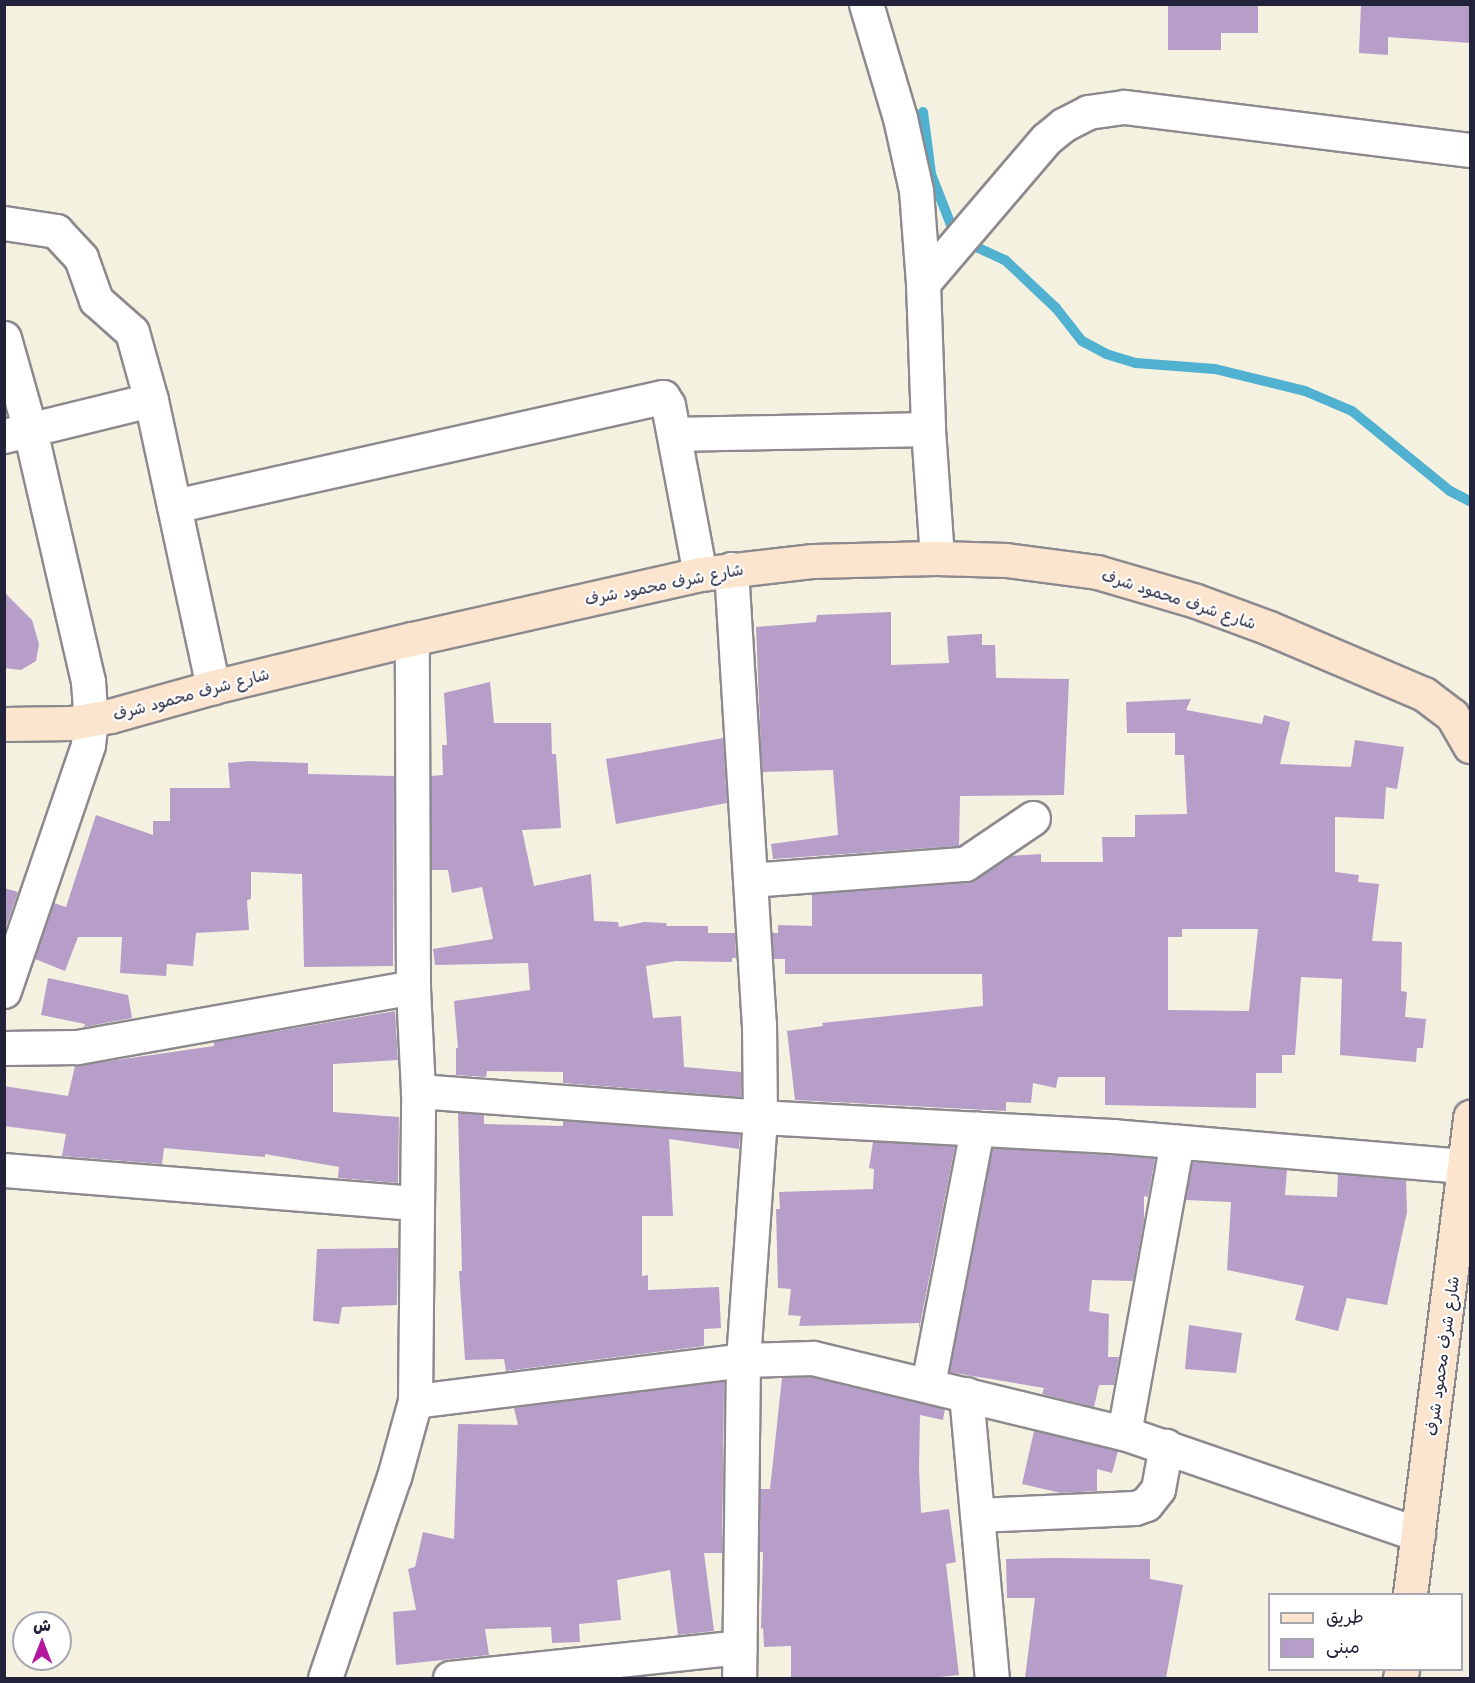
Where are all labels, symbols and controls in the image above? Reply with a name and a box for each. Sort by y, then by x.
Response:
street label: شارع شرف محمود شرف [583,559,745,609]
street label: شارع شرف محمود شرف [1099,565,1259,633]
street label: شارع شرف محمود شرف [111,664,271,724]
street label: شارع شرف محمود شرف [1421,1275,1463,1437]
legend [1268,1593,1463,1671]
text: طريق [1326,1604,1364,1628]
north arrow [12,1611,72,1671]
text: ش [33,1614,51,1635]
text: مبنى [1326,1634,1360,1658]

